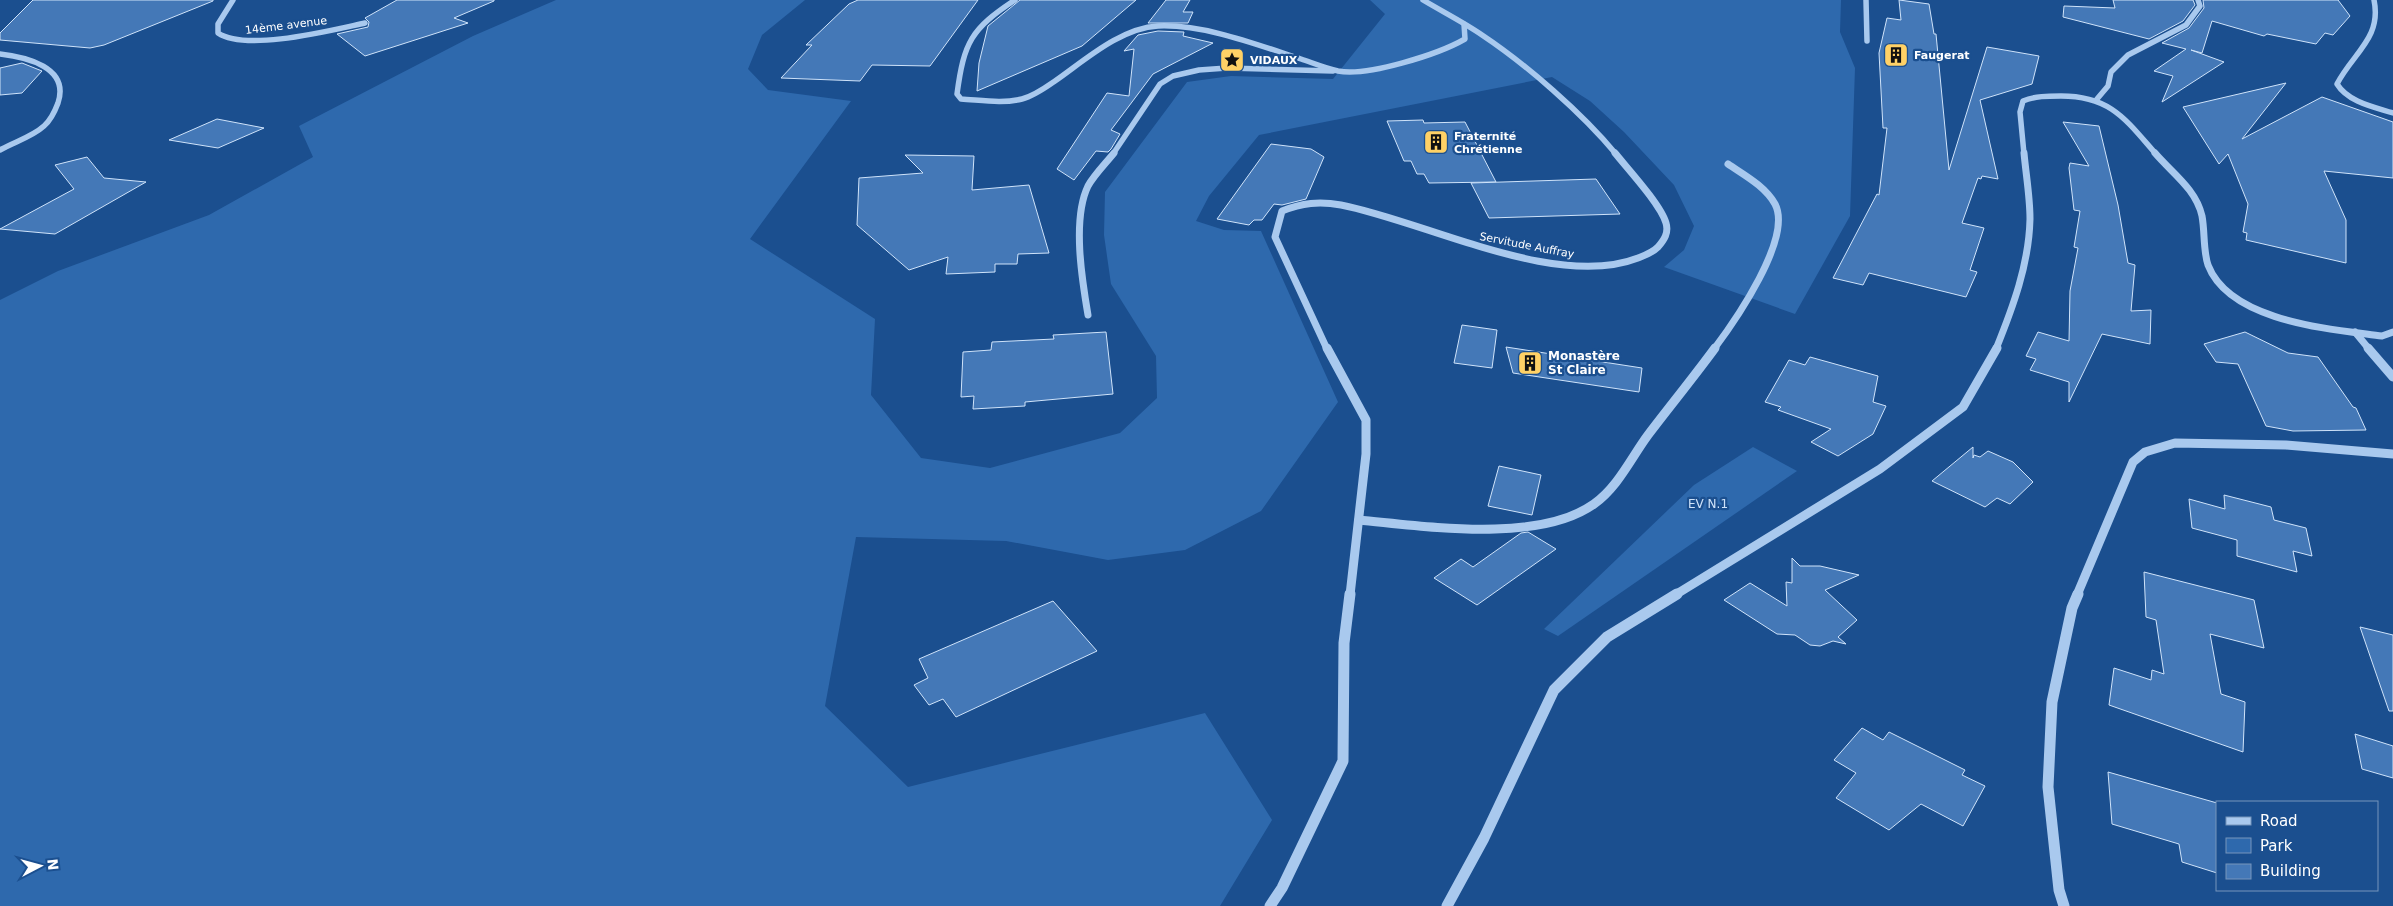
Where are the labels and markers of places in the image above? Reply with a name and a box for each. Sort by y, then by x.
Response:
building icon: Faugerat [1883,42,1909,68]
place icon: VIDAUX [1219,47,1245,73]
place label: Faugerat [1914,49,1970,62]
place label: VIDAUX [1250,54,1298,67]
building icon: Fraternité Chrétienne [1423,129,1449,155]
place label: Fraternité Chrétienne [1454,130,1522,156]
place label: Monastère St Claire [1548,349,1620,377]
building icon: Monastère St Claire [1517,350,1543,376]

